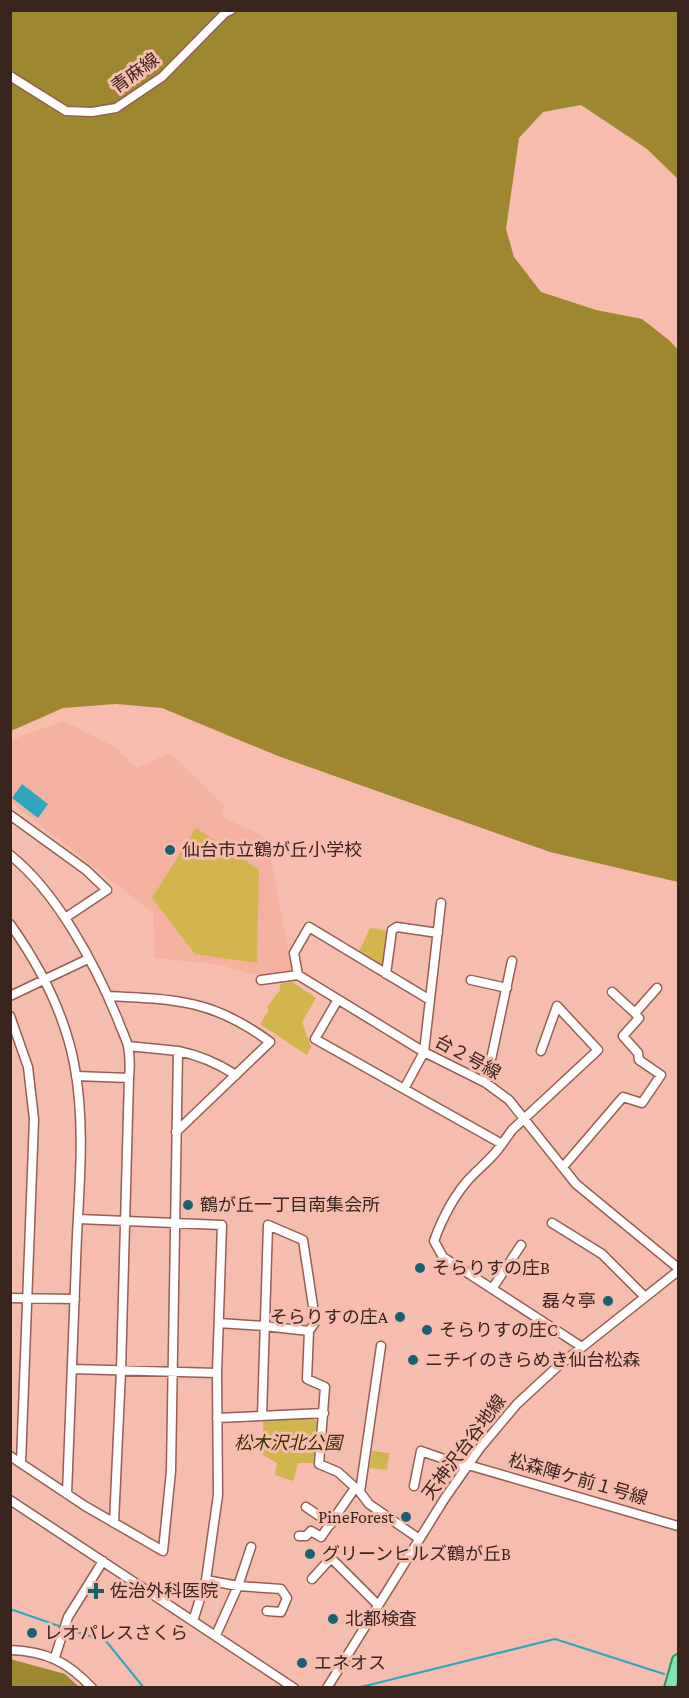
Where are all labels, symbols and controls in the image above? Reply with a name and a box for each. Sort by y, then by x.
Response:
street label: 青麻線 [107,49,163,97]
place label: 仙台市立鶴が丘小学校 [182,840,362,860]
marker: 仙台市立鶴が丘小学校 [163,843,177,857]
street label: 台２号線 [432,1031,504,1083]
place label: 鶴が丘一丁目南集会所 [200,1195,380,1215]
marker: 鶴が丘一丁目南集会所 [181,1198,195,1212]
place label: そらりすの庄B [432,1258,550,1278]
marker: そらりすの庄B [413,1261,427,1275]
place label: 磊々亭 [542,1291,596,1311]
marker: 磊々亭 [601,1294,615,1308]
place label: そらりすの庄A [270,1307,389,1327]
marker: そらりすの庄A [393,1310,407,1324]
place label: そらりすの庄C [439,1320,558,1340]
marker: そらりすの庄C [420,1323,434,1337]
place label: ニチイのきらめき仙台松森 [425,1350,640,1370]
marker: ニチイのきらめき仙台松森 [406,1353,420,1367]
street label: 天神沢台谷地線 [418,1391,510,1503]
park label: 松木沢北公園 [234,1433,345,1453]
street label: 松森陣ケ前１号線 [506,1450,650,1508]
place label: PineForest [318,1507,395,1527]
marker: PineForest [399,1510,413,1524]
place label: グリーンヒルズ鶴が丘B [322,1544,511,1564]
marker: グリーンヒルズ鶴が丘B [303,1547,317,1561]
place label: 佐治外科医院 [110,1581,218,1601]
marker: 佐治外科医院 [87,1582,105,1600]
place label: 北都検査 [345,1609,417,1629]
marker: 北都検査 [326,1612,340,1626]
place label: レオパレスさくら [44,1623,188,1643]
marker: レオパレスさくら [25,1626,39,1640]
place label: エネオス [314,1653,386,1673]
marker: エネオス [295,1656,309,1670]

